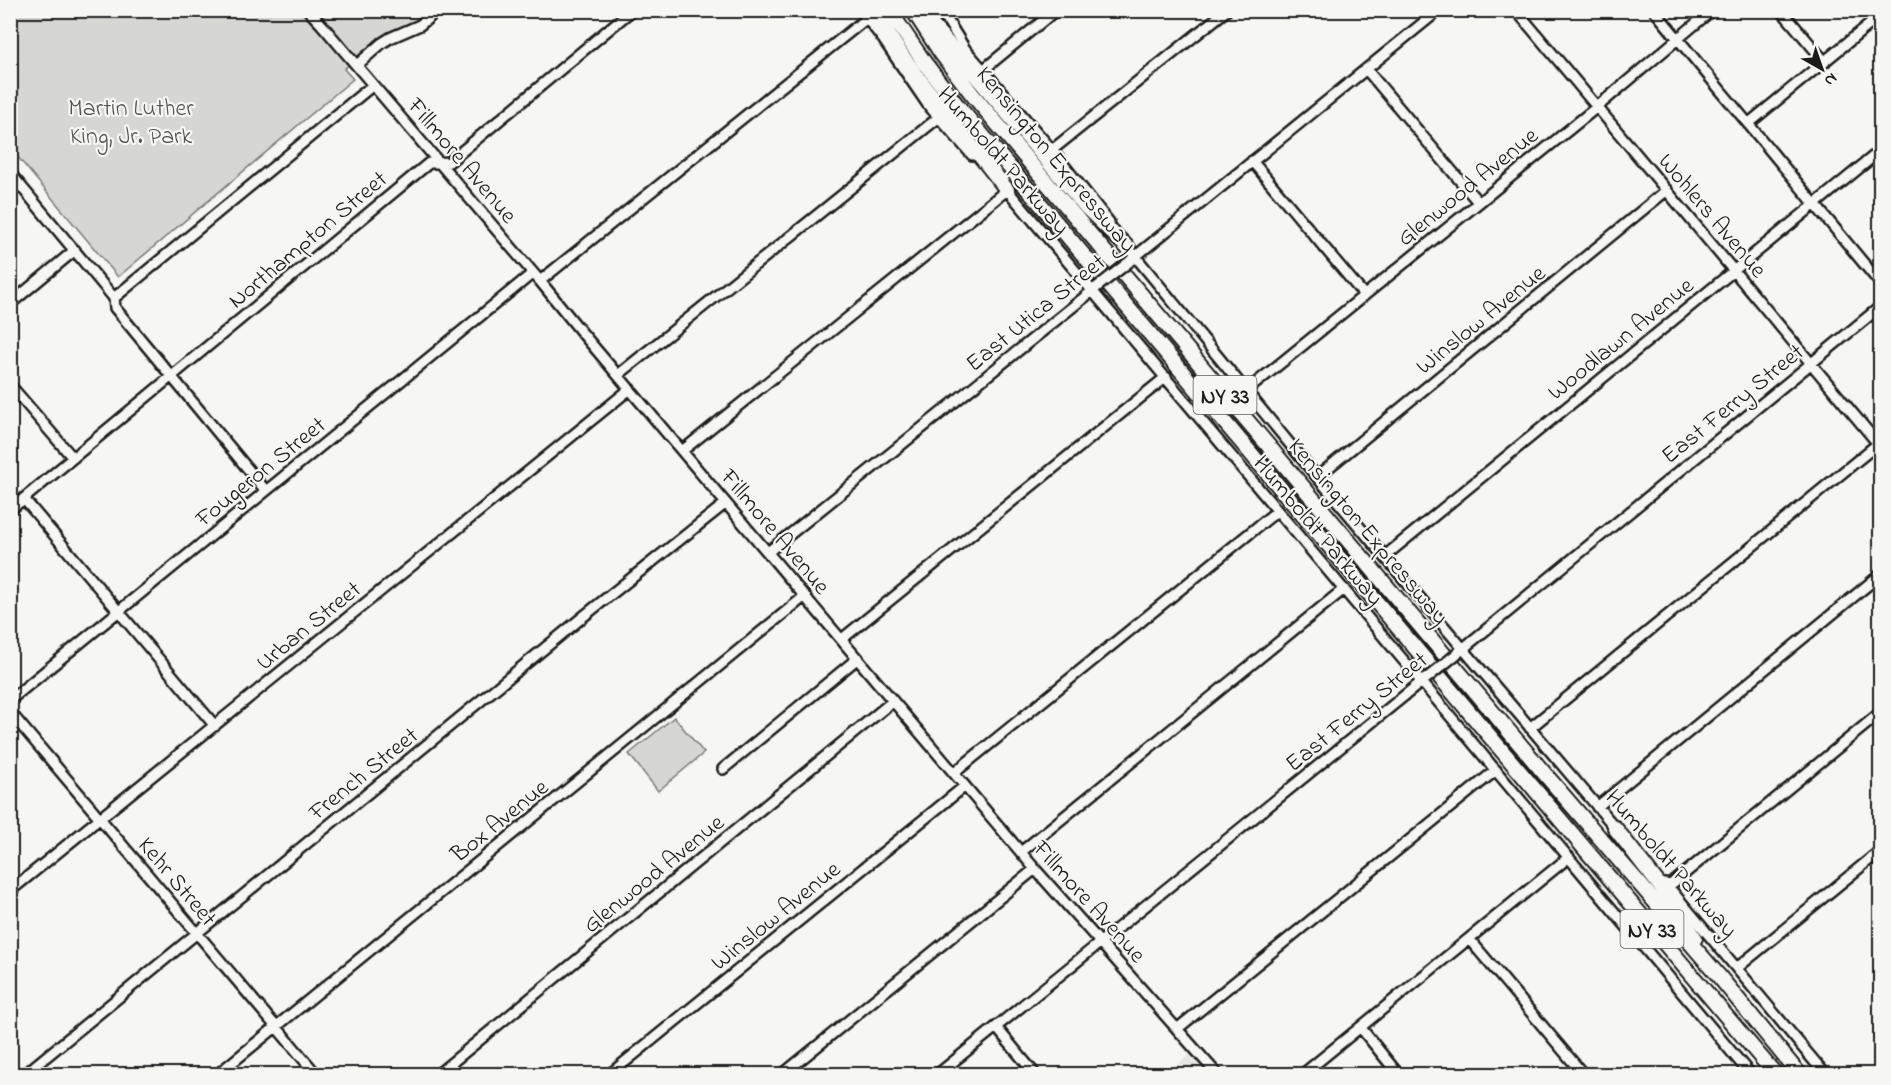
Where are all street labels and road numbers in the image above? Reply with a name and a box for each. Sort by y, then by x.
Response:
street label: Kensington Expressway [965,59,1144,262]
street label: Humboldt Parkway [927,79,1077,245]
street label: Fillmore Avenue [397,90,524,232]
street label: Glenwood Avenue [1390,120,1547,256]
street label: Wohlers Avenue [1648,146,1774,287]
street label: Northampton Street [221,164,396,318]
street label: East Utica Street [959,246,1114,381]
street label: Winslow Avenue [1409,257,1554,384]
street label: Woodlawn Avenue [1541,270,1702,410]
street label: East Ferry Street [1655,336,1813,474]
road number: NY 33 [1194,376,1256,414]
street label: Fougeron Street [188,409,334,537]
street label: Kensington Expressway [1277,431,1456,634]
street label: Humboldt Parkway [1243,448,1391,615]
street label: Fillmore Avenue [710,461,837,603]
street label: Urban Street [249,574,370,680]
street label: East Ferry Street [1279,644,1437,782]
street label: French Street [301,720,427,831]
street label: Box Avenue [443,771,557,873]
street label: Humboldt Parkway [1595,782,1745,948]
street label: Glenwood Avenue [576,807,733,943]
street label: Kehr Street [128,830,224,935]
street label: Fillmore Avenue [1023,833,1153,972]
street label: Winslow Avenue [704,853,849,980]
road number: NY 33 [1620,910,1684,948]

